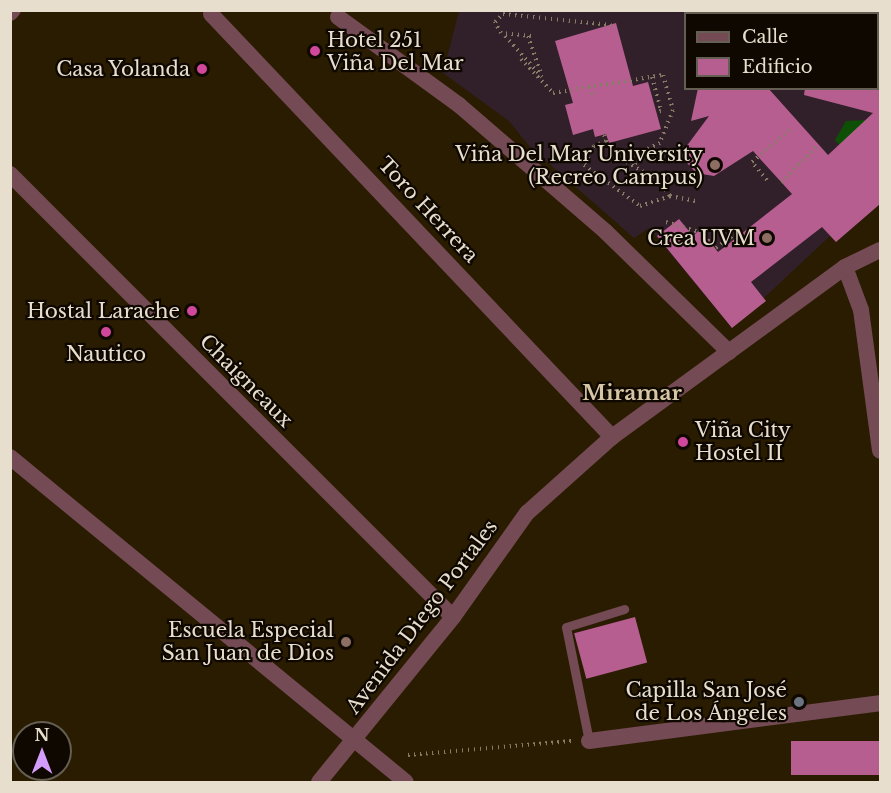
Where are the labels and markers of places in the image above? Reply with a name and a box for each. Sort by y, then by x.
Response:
place label: Hotel 251 Viña Del Mar [327,28,464,75]
marker: Hotel 251 Viña Del Mar [308,44,322,58]
place label: Casa Yolanda [55,57,190,81]
marker: Casa Yolanda [195,62,209,76]
place label: Viña Del Mar University (Recreo Campus) [454,142,703,189]
marker: Viña Del Mar University (Recreo Campus) [708,158,722,172]
place label: Crea UVM [647,226,755,250]
marker: Crea UVM [760,231,774,245]
place label: Hostal Larache [27,299,180,323]
marker: Hostal Larache [185,304,199,318]
marker: Nautico [99,325,113,339]
place label: Nautico [66,342,146,366]
place label: Viña City Hostel II [695,418,791,465]
marker: Viña City Hostel II [676,435,690,449]
place label: Escuela Especial San Juan de Dios [162,618,334,665]
marker: Escuela Especial San Juan de Dios [339,635,353,649]
place label: Capilla San José de Los Ángeles [625,678,787,725]
marker: Capilla San José de Los Ángeles [792,695,806,709]

